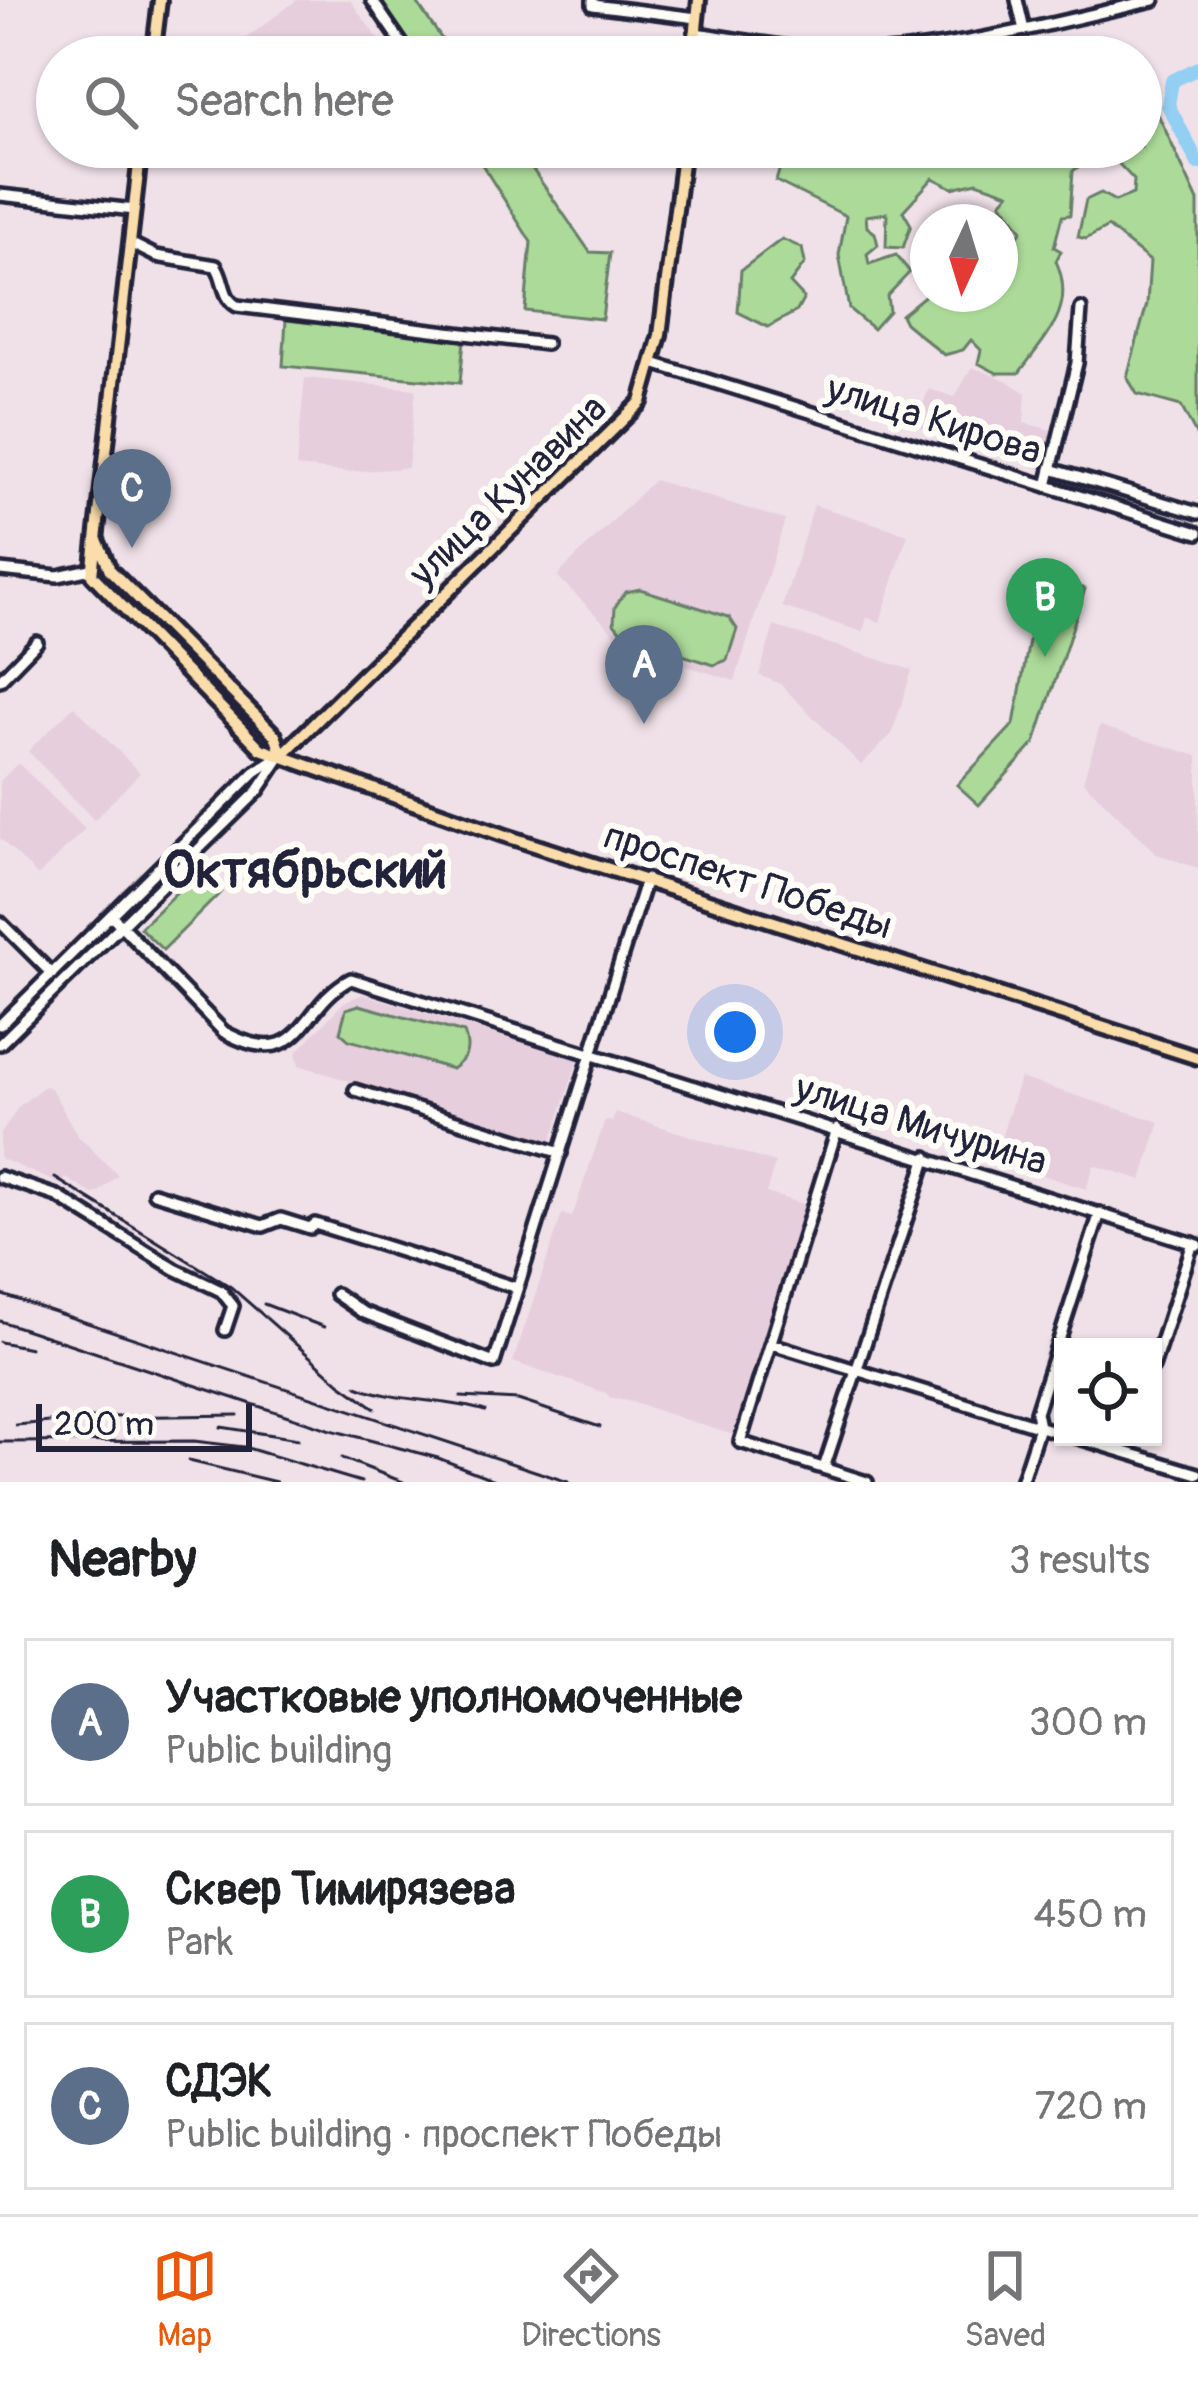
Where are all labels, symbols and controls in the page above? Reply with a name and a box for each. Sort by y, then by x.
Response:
search box [36,36,1162,168]
icon: search [78,69,144,135]
text: Search here [174,74,394,130]
north arrow [910,204,1018,312]
street label: улица Кирова [820,364,1047,476]
street label: улица Кунавина [398,384,617,598]
pin: C [93,449,171,548]
pin: B [1006,558,1084,657]
pin: A [605,625,683,724]
street label: проспект Победы [597,811,899,951]
district label: Октябрьский [163,839,447,903]
your location [705,1002,765,1062]
street label: улица Мичурина [788,1063,1053,1187]
map controls [1054,1338,1162,1446]
button: locate [1054,1338,1162,1446]
scale bar [36,1398,252,1451]
text: 200 m [54,1404,154,1445]
text: Nearby [48,1528,196,1592]
text: 3 results [1009,1536,1150,1585]
text: Участковые уполномоченные [165,1670,742,1726]
text: A [77,1698,103,1747]
text: 300 m [1029,1698,1147,1747]
text: Public building [165,1726,392,1775]
text: Сквер Тимирязева [165,1862,515,1918]
text: B [79,1890,101,1939]
text: 450 m [1034,1890,1147,1939]
text: Park [165,1918,233,1967]
text: СДЭК [165,2054,273,2110]
text: C [78,2082,102,2131]
text: 720 m [1035,2082,1147,2131]
text: Public building · проспект Победы [165,2110,722,2159]
tab: Map [152,2243,218,2356]
tab: Directions [521,2243,661,2356]
tab: Saved [964,2243,1046,2356]

